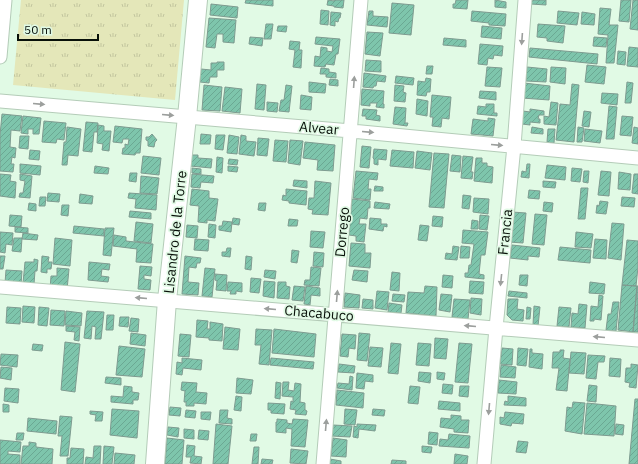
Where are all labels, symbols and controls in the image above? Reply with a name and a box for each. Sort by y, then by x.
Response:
scale bar [18,16,98,42]
text: 50 m [24,22,52,37]
one-way arrow [518,33,525,45]
one-way arrow [351,76,358,88]
one-way arrow [33,101,45,108]
one-way arrow [162,112,174,119]
street label: Alvear [298,117,340,139]
one-way arrow [362,129,374,136]
one-way arrow [491,141,503,148]
street label: Lisandro de la Torre [160,169,190,294]
street label: Dorrego [331,206,353,258]
street label: Francia [494,208,516,256]
one-way arrow [497,274,504,286]
one-way arrow [334,290,340,302]
one-way arrow [135,294,147,301]
street label: Chacabuco [284,301,355,325]
one-way arrow [264,305,276,312]
one-way arrow [464,322,476,329]
one-way arrow [593,333,605,340]
one-way arrow [485,403,492,415]
one-way arrow [322,419,329,431]

